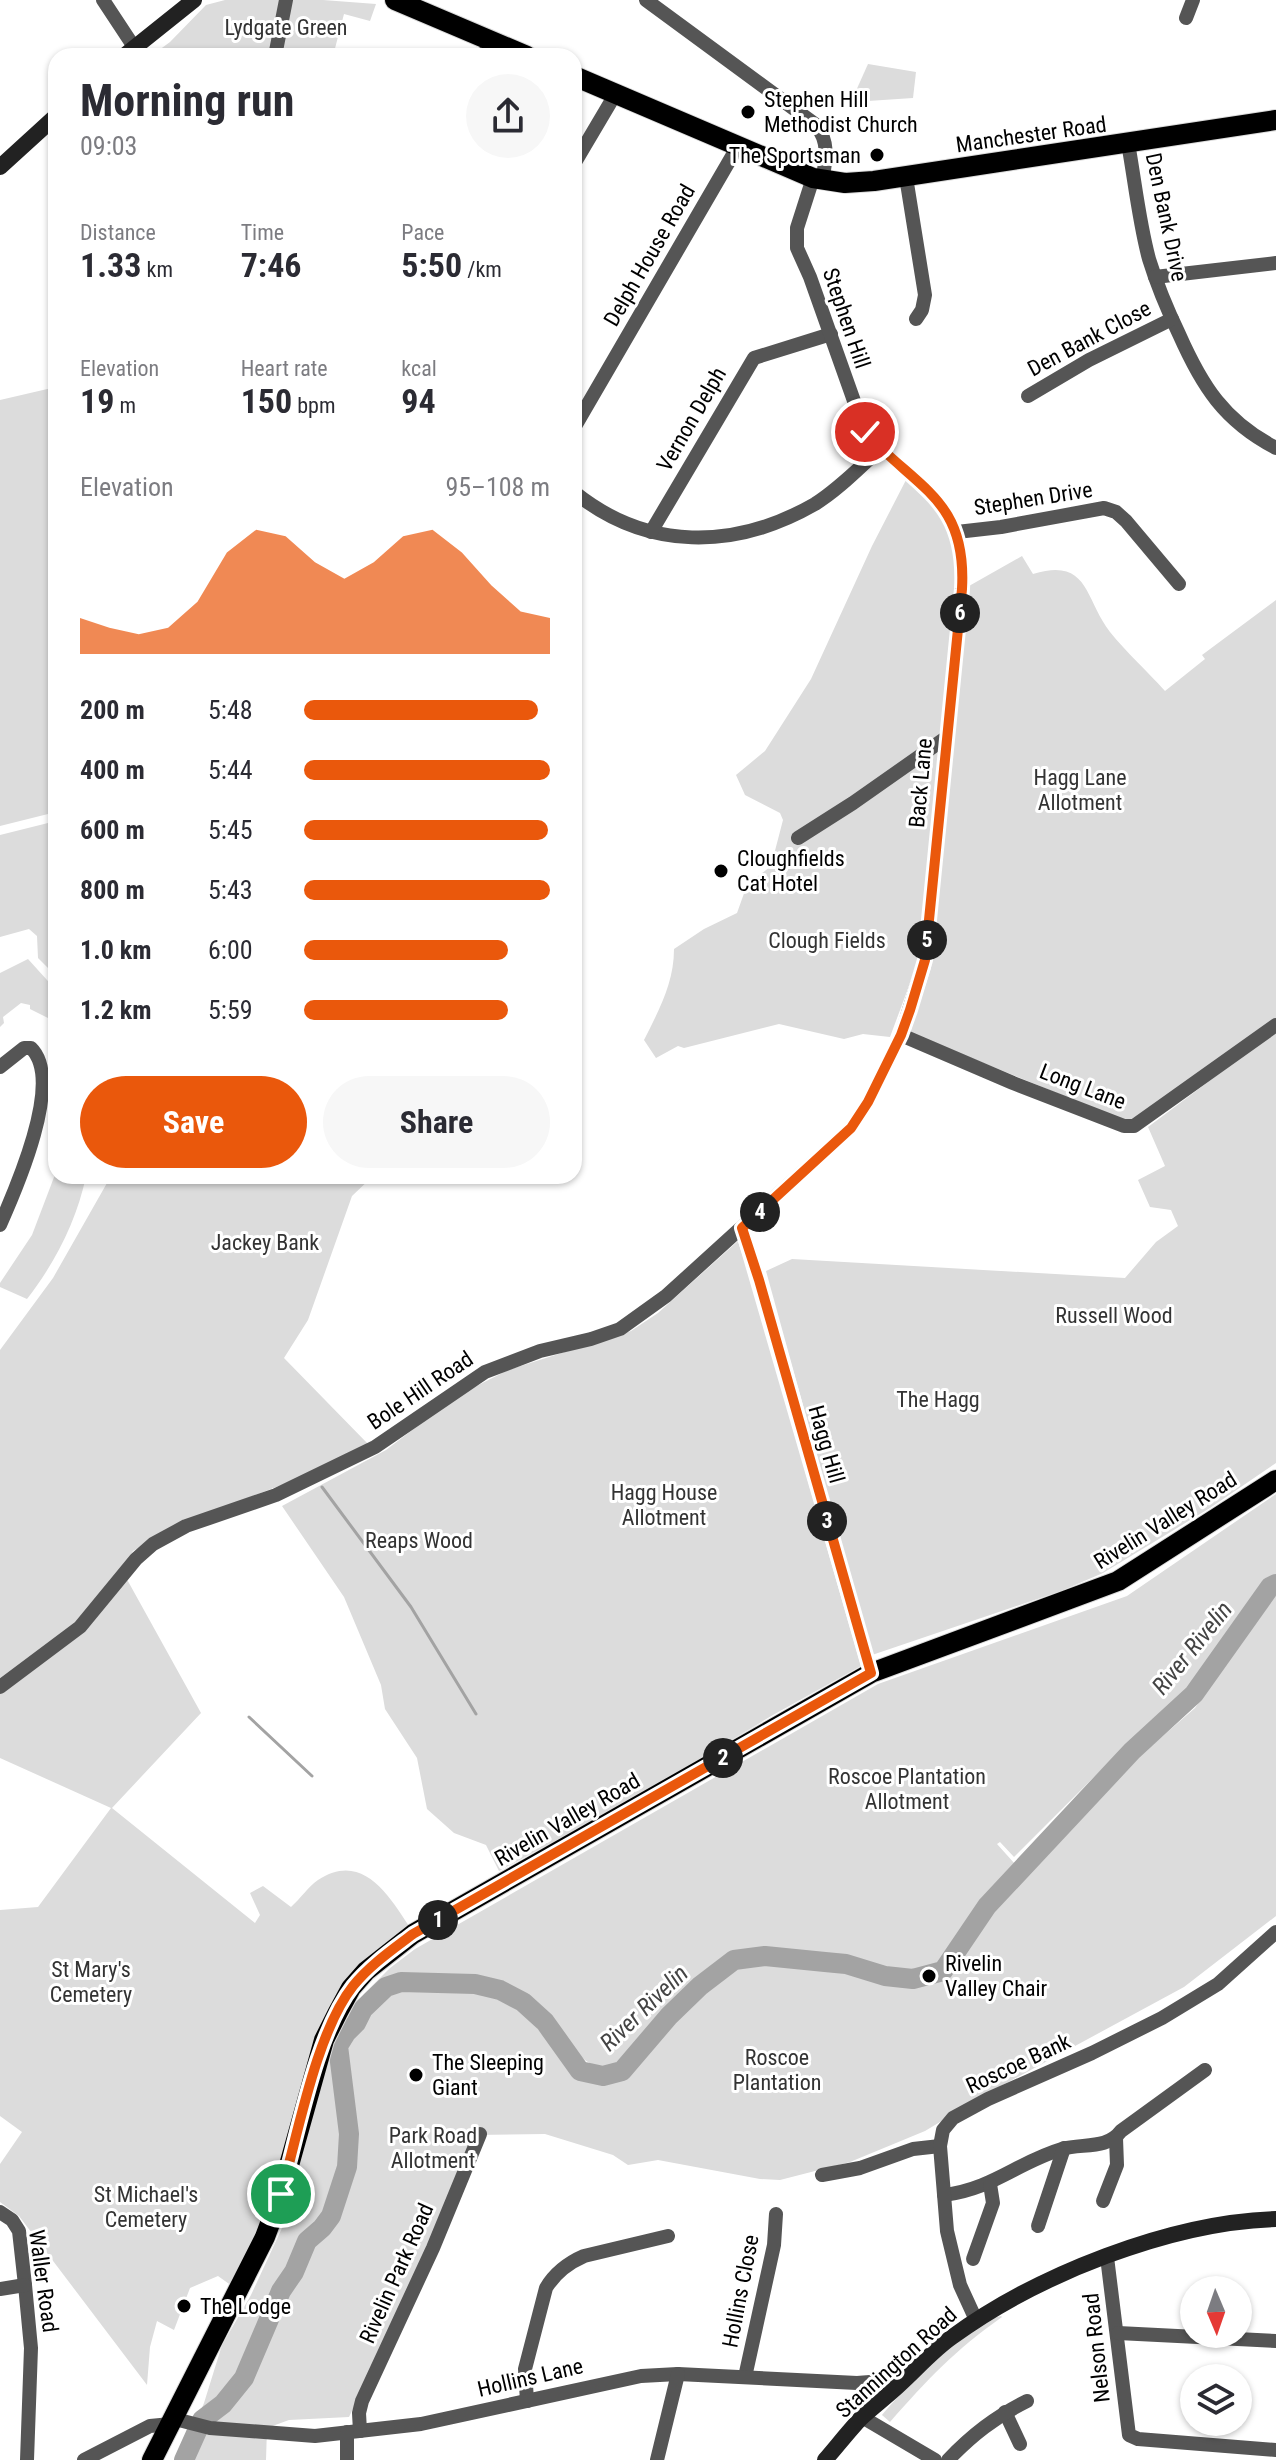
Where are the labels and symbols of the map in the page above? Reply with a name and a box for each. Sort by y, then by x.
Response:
park label: Lydgate Green [224,15,348,40]
place label: Stephen Hill Methodist Church [764,87,918,137]
marker: Stephen Hill Methodist Church [739,103,757,121]
street label: Manchester Road [954,112,1108,157]
place label: The Sportsman [729,143,861,168]
marker: The Sportsman [868,146,886,164]
street label: Den Bank Drive [1141,151,1192,284]
street label: Delph House Road [599,180,700,330]
street label: Stephen Hill [818,265,875,372]
street label: Den Bank Close [1023,296,1155,381]
street label: Vernon Delph [652,363,731,476]
pin [831,398,899,466]
street label: Stephen Drive [972,477,1094,520]
pin: 6 [940,593,980,633]
street label: Back Lane [904,737,937,829]
park label: Hagg Lane Allotment [1034,765,1126,815]
place label: Cloughfields Cat Hotel [737,846,845,896]
marker: Cloughfields Cat Hotel [712,862,730,880]
pin: 5 [907,920,947,960]
park label: Clough Fields [768,928,886,953]
street label: Long Lane [1036,1059,1129,1114]
pin: 4 [740,1192,780,1232]
park label: Jackey Bank [211,1230,319,1255]
park label: Russell Wood [1055,1303,1173,1328]
street label: Bole Hill Road [363,1346,478,1435]
park label: The Hagg [896,1387,980,1412]
street label: Hagg Hill [804,1402,850,1486]
street label: Rivelin Valley Road [1089,1467,1241,1574]
park label: Hagg House Allotment [611,1480,717,1530]
pin: 3 [807,1501,847,1541]
park label: Reaps Wood [365,1528,473,1553]
water label: River Rivelin [1146,1596,1238,1700]
pin: 2 [703,1738,743,1778]
park label: Roscoe Plantation Allotment [828,1764,986,1814]
street label: Rivelin Valley Road [490,1768,644,1871]
pin: 1 [418,1900,458,1940]
place label: Rivelin Valley Chair [945,1951,1048,2001]
park label: St Mary's Cemetery [50,1957,132,2007]
water label: River Rivelin [594,1959,694,2057]
marker: Rivelin Valley Chair [920,1967,938,1985]
street label: Roscoe Bank [962,2028,1075,2099]
park label: Roscoe Plantation [733,2045,821,2095]
place label: The Sleeping Giant [432,2050,544,2100]
marker: The Sleeping Giant [407,2066,425,2084]
park label: Park Road Allotment [389,2123,477,2173]
pin [247,2160,315,2228]
park label: St Michael's Cemetery [94,2182,198,2232]
street label: Rivelin Park Road [354,2199,438,2347]
street label: Waller Road [24,2228,63,2334]
street label: Hollins Close [717,2233,764,2350]
north arrow [1180,2276,1252,2348]
street label: Nelson Road [1078,2292,1115,2404]
place label: The Lodge [200,2294,291,2319]
marker: The Lodge [175,2297,193,2315]
street label: Stannington Road [831,2302,962,2423]
street label: Hollins Lane [475,2353,585,2402]

